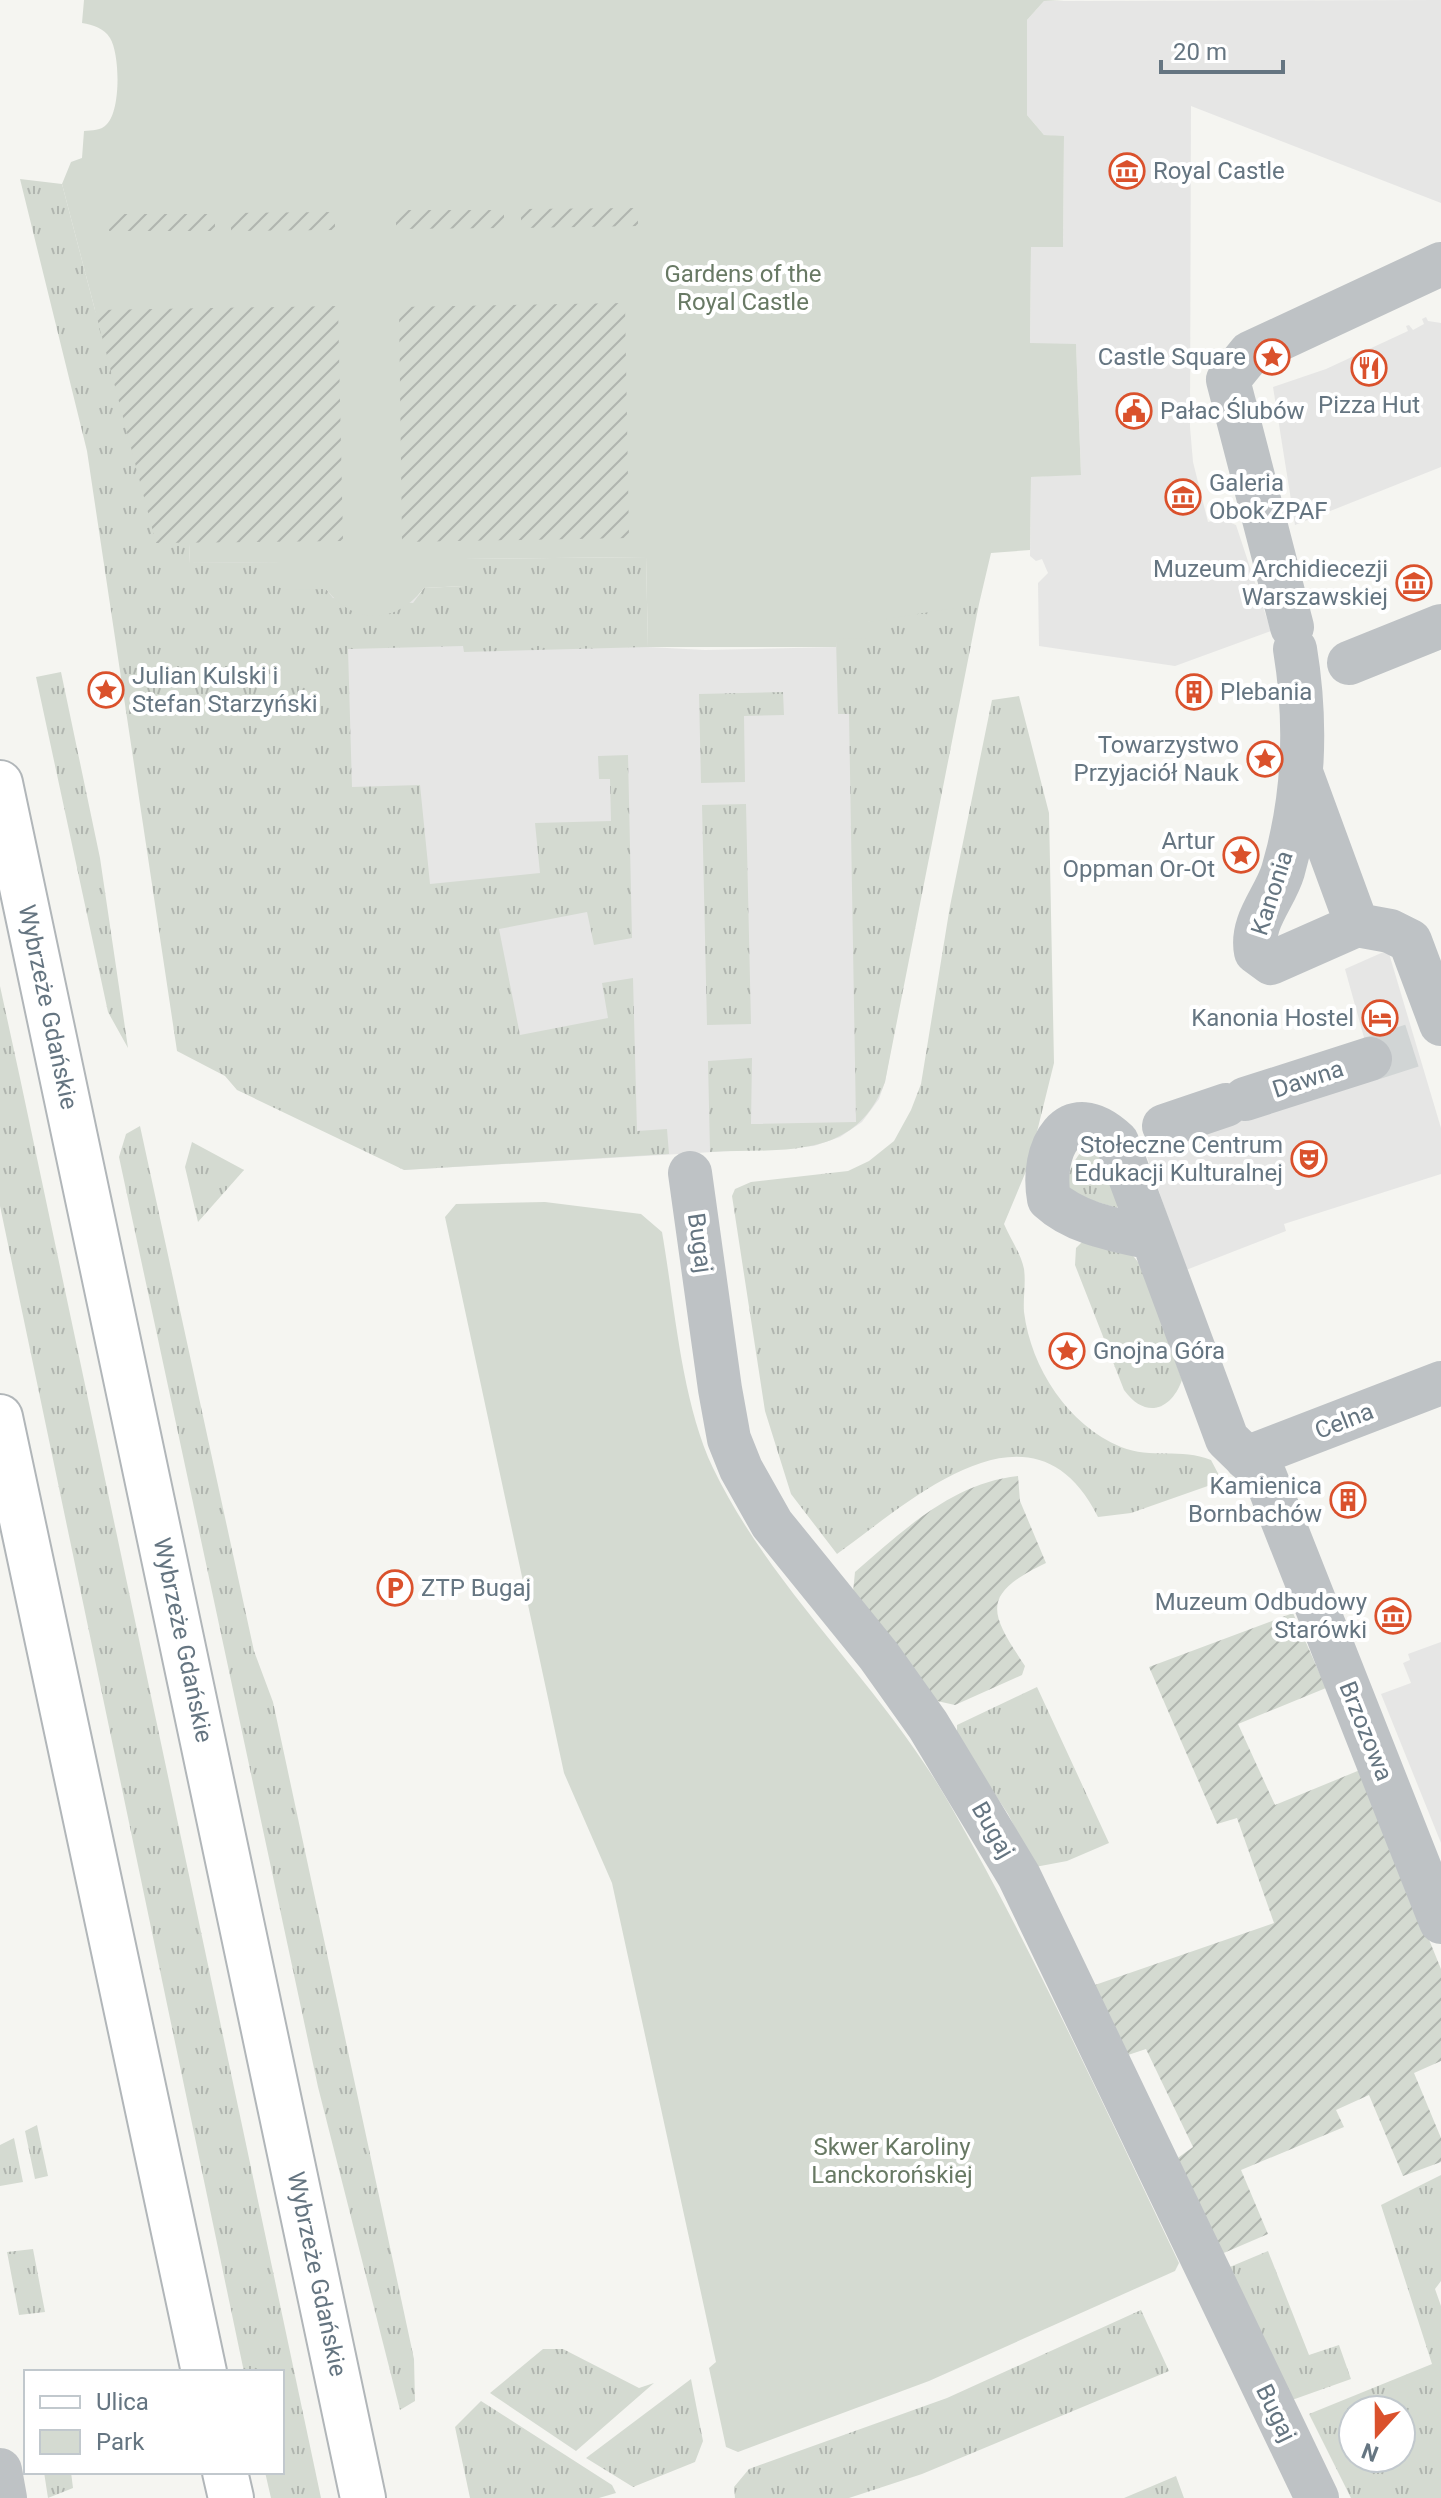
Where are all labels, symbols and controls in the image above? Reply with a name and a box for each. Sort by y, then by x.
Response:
scale bar [1161,24,1283,74]
text: 20 m [1173,38,1227,66]
museum icon: Royal Castle [1108,152,1146,190]
place label: Royal Castle [1153,157,1285,185]
park label: Gardens of the Royal Castle [665,260,821,316]
place icon: Castle Square [1253,338,1291,376]
place label: Castle Square [1098,343,1246,371]
restaurant icon: Pizza Hut [1350,349,1388,387]
place label: Pizza Hut [1318,391,1420,419]
public building icon: Pałac Ślubów [1115,392,1153,430]
place label: Pałac Ślubów [1160,397,1305,425]
place label: Galeria Obok ZPAF [1209,469,1328,525]
museum icon: Galeria Obok ZPAF [1164,478,1202,516]
place label: Muzeum Archidiecezji Warszawskiej [1153,555,1388,611]
museum icon: Muzeum Archidiecezji Warszawskiej [1395,564,1433,602]
place label: Julian Kulski i Stefan Starzyński [132,662,318,718]
place icon: Julian Kulski i Stefan Starzyński [87,671,125,709]
building icon: Plebania [1175,673,1213,711]
place label: Plebania [1220,678,1312,706]
place label: Towarzystwo Przyjaciół Nauk [1074,731,1240,787]
place icon: Towarzystwo Przyjaciół Nauk [1246,740,1284,778]
place label: Artur Oppman Or-Ot [1063,827,1215,883]
place icon: Artur Oppman Or-Ot [1222,836,1260,874]
street label: Kanonia [1245,847,1299,939]
street label: Wybrzeże Gdańskie [13,902,83,1112]
hotel icon: Kanonia Hostel [1361,999,1399,1037]
place label: Kanonia Hostel [1191,1004,1354,1032]
street label: Dawna [1269,1054,1347,1104]
place label: Stołeczne Centrum Edukacji Kulturalnej [1074,1131,1283,1187]
theatre icon: Stołeczne Centrum Edukacji Kulturalnej [1290,1140,1328,1178]
street label: Bugaj [682,1211,718,1275]
place icon: Gnojna Góra [1048,1332,1086,1370]
place label: Gnojna Góra [1093,1337,1225,1365]
street label: Celna [1311,1397,1377,1445]
place label: Kamienica Bornbachów [1188,1472,1322,1528]
building icon: Kamienica Bornbachów [1329,1481,1367,1519]
street label: Wybrzeże Gdańskie [148,1535,218,1745]
parking icon: ZTP Bugaj [376,1569,414,1607]
place label: ZTP Bugaj [421,1574,531,1602]
place label: Muzeum Odbudowy Starówki [1155,1588,1368,1644]
museum icon: Muzeum Odbudowy Starówki [1374,1597,1412,1635]
street label: Brzozowa [1333,1677,1399,1785]
street label: Bugaj [966,1797,1020,1863]
park label: Skwer Karoliny Lanckorońskiej [811,2133,973,2189]
street label: Wybrzeże Gdańskie [282,2169,352,2379]
legend [24,2370,284,2474]
street label: Bugaj [1250,2380,1302,2446]
text: Ulica [96,2388,149,2416]
north arrow [1337,2394,1417,2474]
text: Park [96,2428,145,2456]
text: N [1358,2438,1382,2467]

